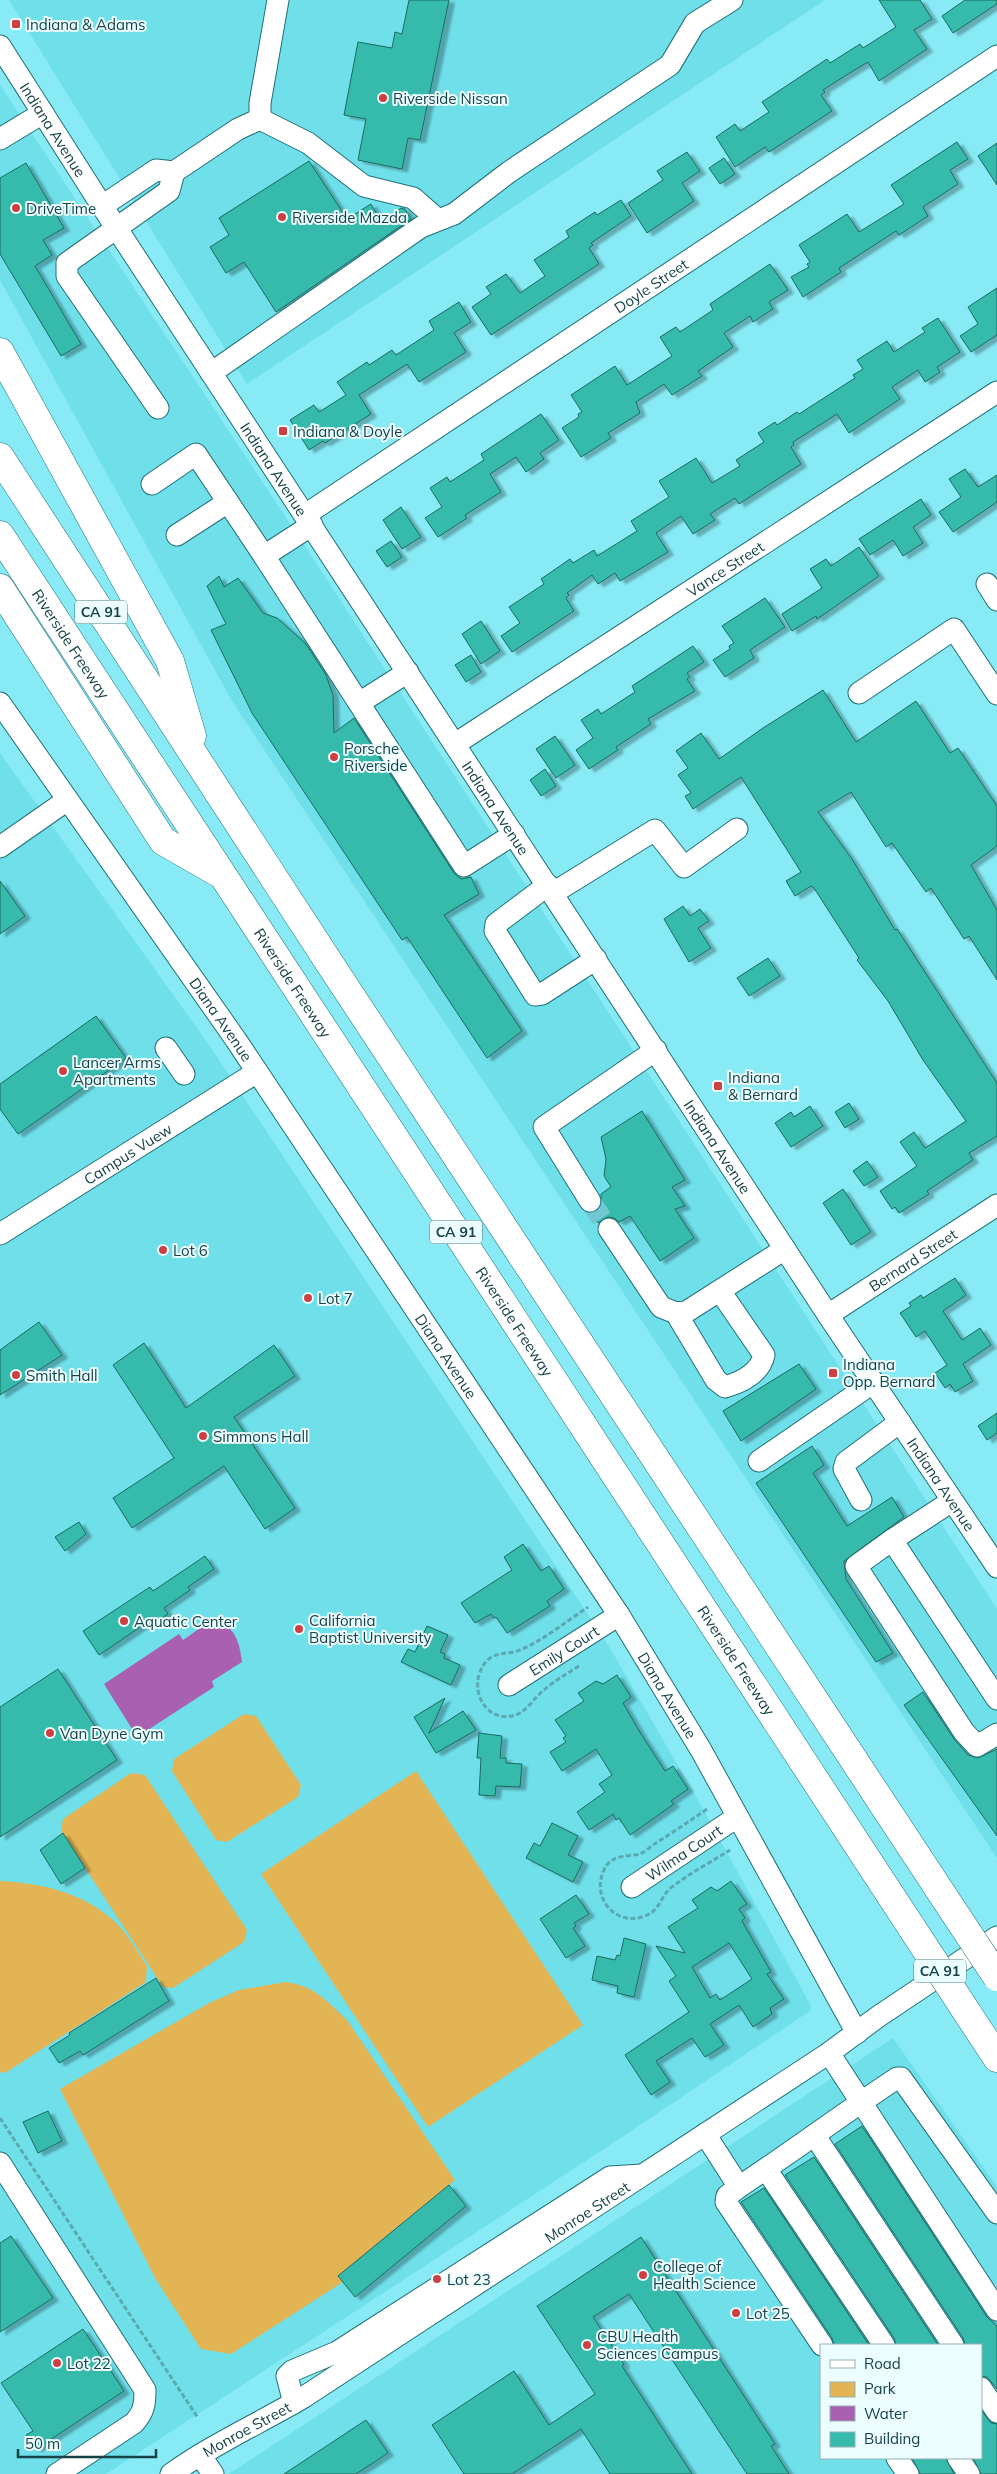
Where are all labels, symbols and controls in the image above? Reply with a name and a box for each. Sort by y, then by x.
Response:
place label: Indiana & Adams [26,15,146,34]
marker: Indiana & Adams [10,18,22,30]
street label: Indiana Avenue [16,79,90,180]
place label: Riverside Nissan [393,89,508,108]
marker: Riverside Nissan [377,92,389,104]
place label: DriveTime [26,199,96,218]
marker: DriveTime [10,202,22,214]
place label: Riverside Mazda [292,208,407,227]
marker: Riverside Mazda [276,211,288,223]
street label: Doyle Street [610,254,691,317]
street label: Indiana Avenue [237,418,312,519]
place label: Indiana & Doyle [293,422,402,441]
marker: Indiana & Doyle [277,425,289,437]
street label: Vance Street [683,537,767,601]
street label: Riverside Freeway [28,585,114,702]
road number: CA 91 [75,600,127,624]
place label: Porsche Riverside [344,739,408,775]
marker: Porsche Riverside [328,751,340,763]
street label: Indiana Avenue [458,757,534,858]
street label: Riverside Freeway [250,924,336,1041]
street label: Diana Avenue [186,974,257,1065]
place label: Lancer Arms Apartments [73,1053,161,1089]
marker: Lancer Arms Apartments [57,1065,69,1077]
place label: Indiana & Bernard [728,1068,798,1104]
marker: Indiana & Bernard [712,1080,724,1092]
street label: Indiana Avenue [680,1096,755,1197]
street label: Campus Vuew [80,1119,175,1188]
road number: CA 91 [430,1220,482,1244]
street label: Bernard Street [865,1224,960,1296]
place label: Lot 6 [173,1241,208,1260]
marker: Lot 6 [157,1244,169,1256]
street label: Riverside Freeway [472,1263,558,1380]
place label: Lot 7 [318,1289,353,1308]
marker: Lot 7 [302,1292,314,1304]
street label: Diana Avenue [411,1310,481,1402]
place label: Indiana Opp. Bernard [843,1355,936,1391]
place label: Smith Hall [26,1366,98,1385]
marker: Indiana Opp. Bernard [827,1367,839,1379]
marker: Smith Hall [10,1369,22,1381]
place label: Simmons Hall [213,1427,309,1446]
marker: Simmons Hall [197,1430,209,1442]
street label: Indiana Avenue [903,1434,980,1534]
street label: Riverside Freeway [694,1602,780,1719]
place label: California Baptist University [309,1611,432,1647]
place label: Aquatic Center [134,1612,238,1631]
marker: Aquatic Center [118,1615,130,1627]
street label: Emily Court [525,1621,602,1679]
marker: California Baptist University [293,1623,305,1635]
street label: Diana Avenue [634,1648,701,1742]
place label: Van Dyne Gym [60,1724,163,1743]
marker: Van Dyne Gym [44,1727,56,1739]
street label: Wilma Court [642,1820,725,1885]
road number: CA 91 [914,1960,966,1982]
street label: Monroe Street [541,2177,633,2246]
place label: College of Health Science [653,2257,756,2293]
marker: College of Health Science [637,2269,649,2281]
place label: Lot 23 [447,2270,491,2289]
marker: Lot 23 [431,2273,443,2285]
place label: Lot 25 [746,2304,790,2323]
marker: Lot 25 [730,2307,742,2319]
place label: CBU Health Sciences Campus [597,2327,718,2363]
marker: CBU Health Sciences Campus [581,2339,593,2351]
legend [820,2344,982,2459]
place label: Lot 22 [67,2354,111,2373]
text: Road [864,2354,901,2373]
marker: Lot 22 [51,2357,63,2369]
text: Park [864,2379,896,2398]
street label: Monroe Street [199,2397,294,2461]
text: Water [864,2404,908,2423]
scale bar [18,2426,155,2458]
text: Building [864,2429,920,2448]
text: 50 m [25,2434,60,2453]

